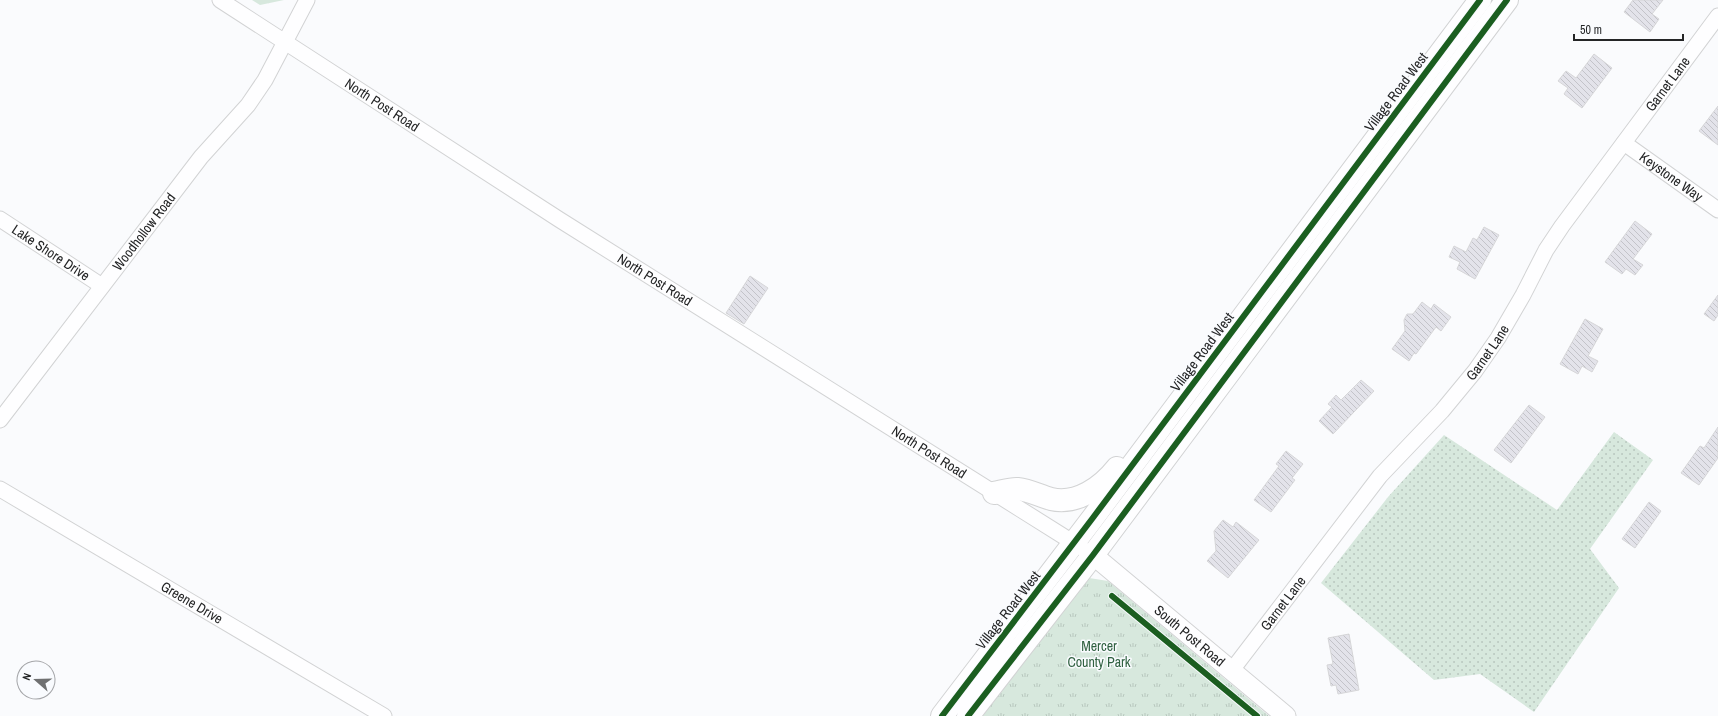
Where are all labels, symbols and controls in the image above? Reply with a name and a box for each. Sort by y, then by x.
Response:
scale bar [1574,16,1683,42]
text: 50 m [1580,22,1602,38]
street label: Village Road West [1360,49,1432,135]
street label: Garnet Lane [1641,53,1694,115]
street label: North Post Road [341,74,423,135]
street label: Keystone Way [1636,148,1707,206]
street label: Woodhollow Road [109,189,179,274]
street label: Lake Shore Drive [9,220,93,285]
street label: North Post Road [614,249,696,310]
street label: Village Road West [1166,309,1238,395]
street label: Garnet Lane [1462,321,1513,384]
street label: North Post Road [888,422,970,482]
street label: Village Road West [972,567,1044,653]
street label: Garnet Lane [1256,572,1309,634]
street label: Greene Drive [158,577,226,628]
street label: South Post Road [1151,601,1229,670]
park label: Mercer County Park [1067,637,1131,671]
north arrow [16,660,56,700]
text: N [19,671,34,682]

